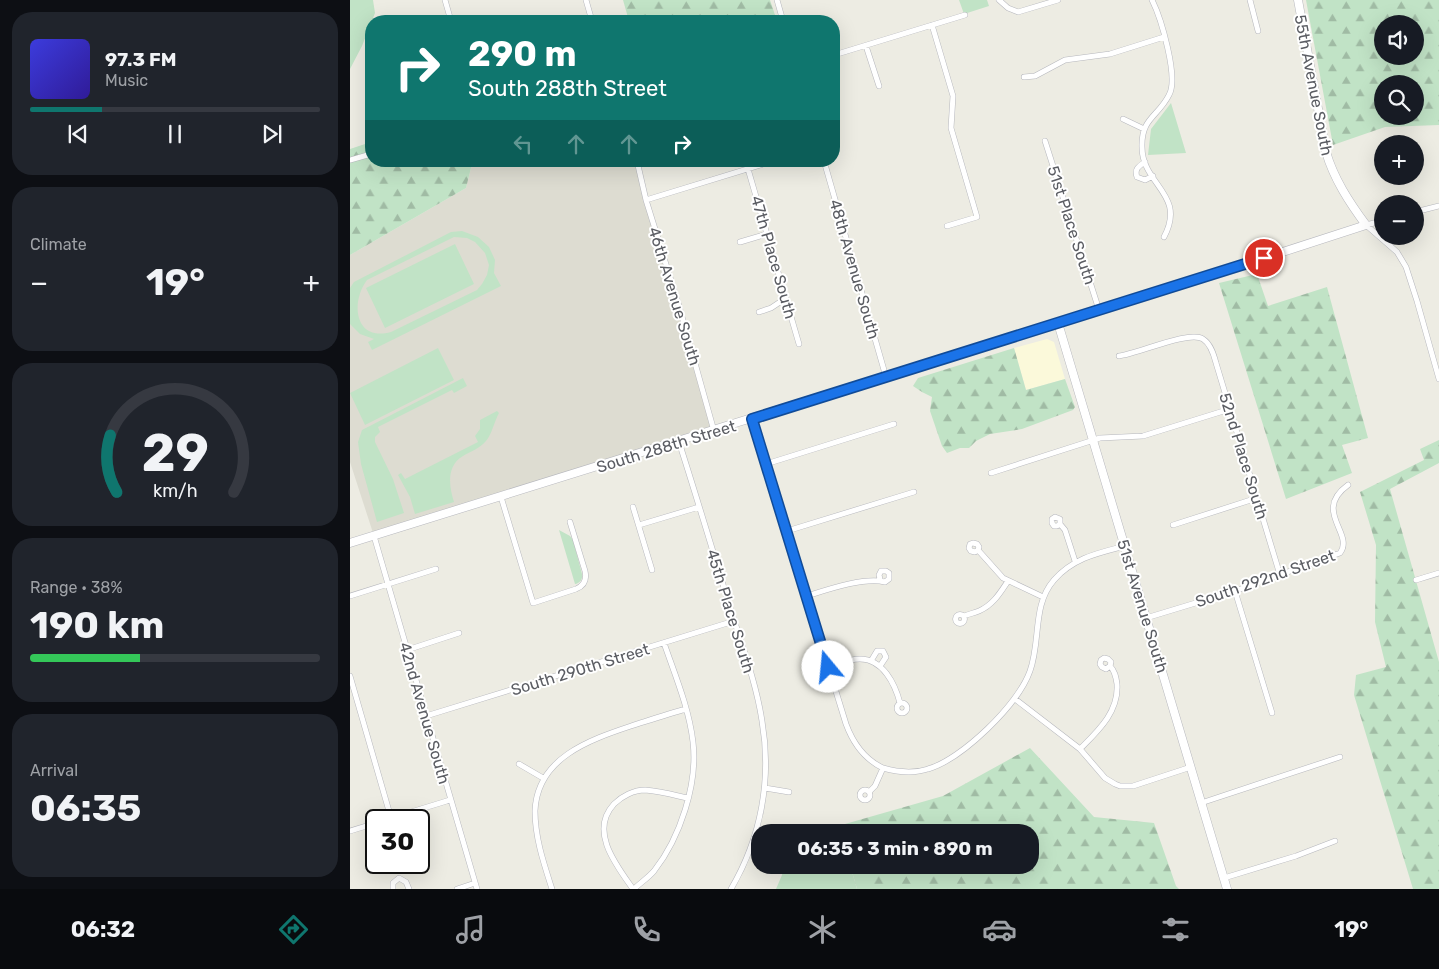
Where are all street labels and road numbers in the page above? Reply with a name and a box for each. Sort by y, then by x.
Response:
street label: 55th Avenue South [1291,13,1336,157]
street label: 51st Place South [1043,163,1100,287]
street label: 47th Place South [747,193,800,321]
street label: 48th Avenue South [825,197,884,341]
street label: 46th Avenue South [644,225,705,368]
street label: 52nd Place South [1215,390,1272,522]
street label: South 288th Street [594,416,738,477]
street label: 51st Avenue South [1113,537,1172,675]
street label: South 292nd Street [1193,546,1337,611]
street label: 45th Place South [703,547,758,676]
street label: South 290th Street [509,639,652,700]
street label: 42nd Avenue South [395,640,454,786]

